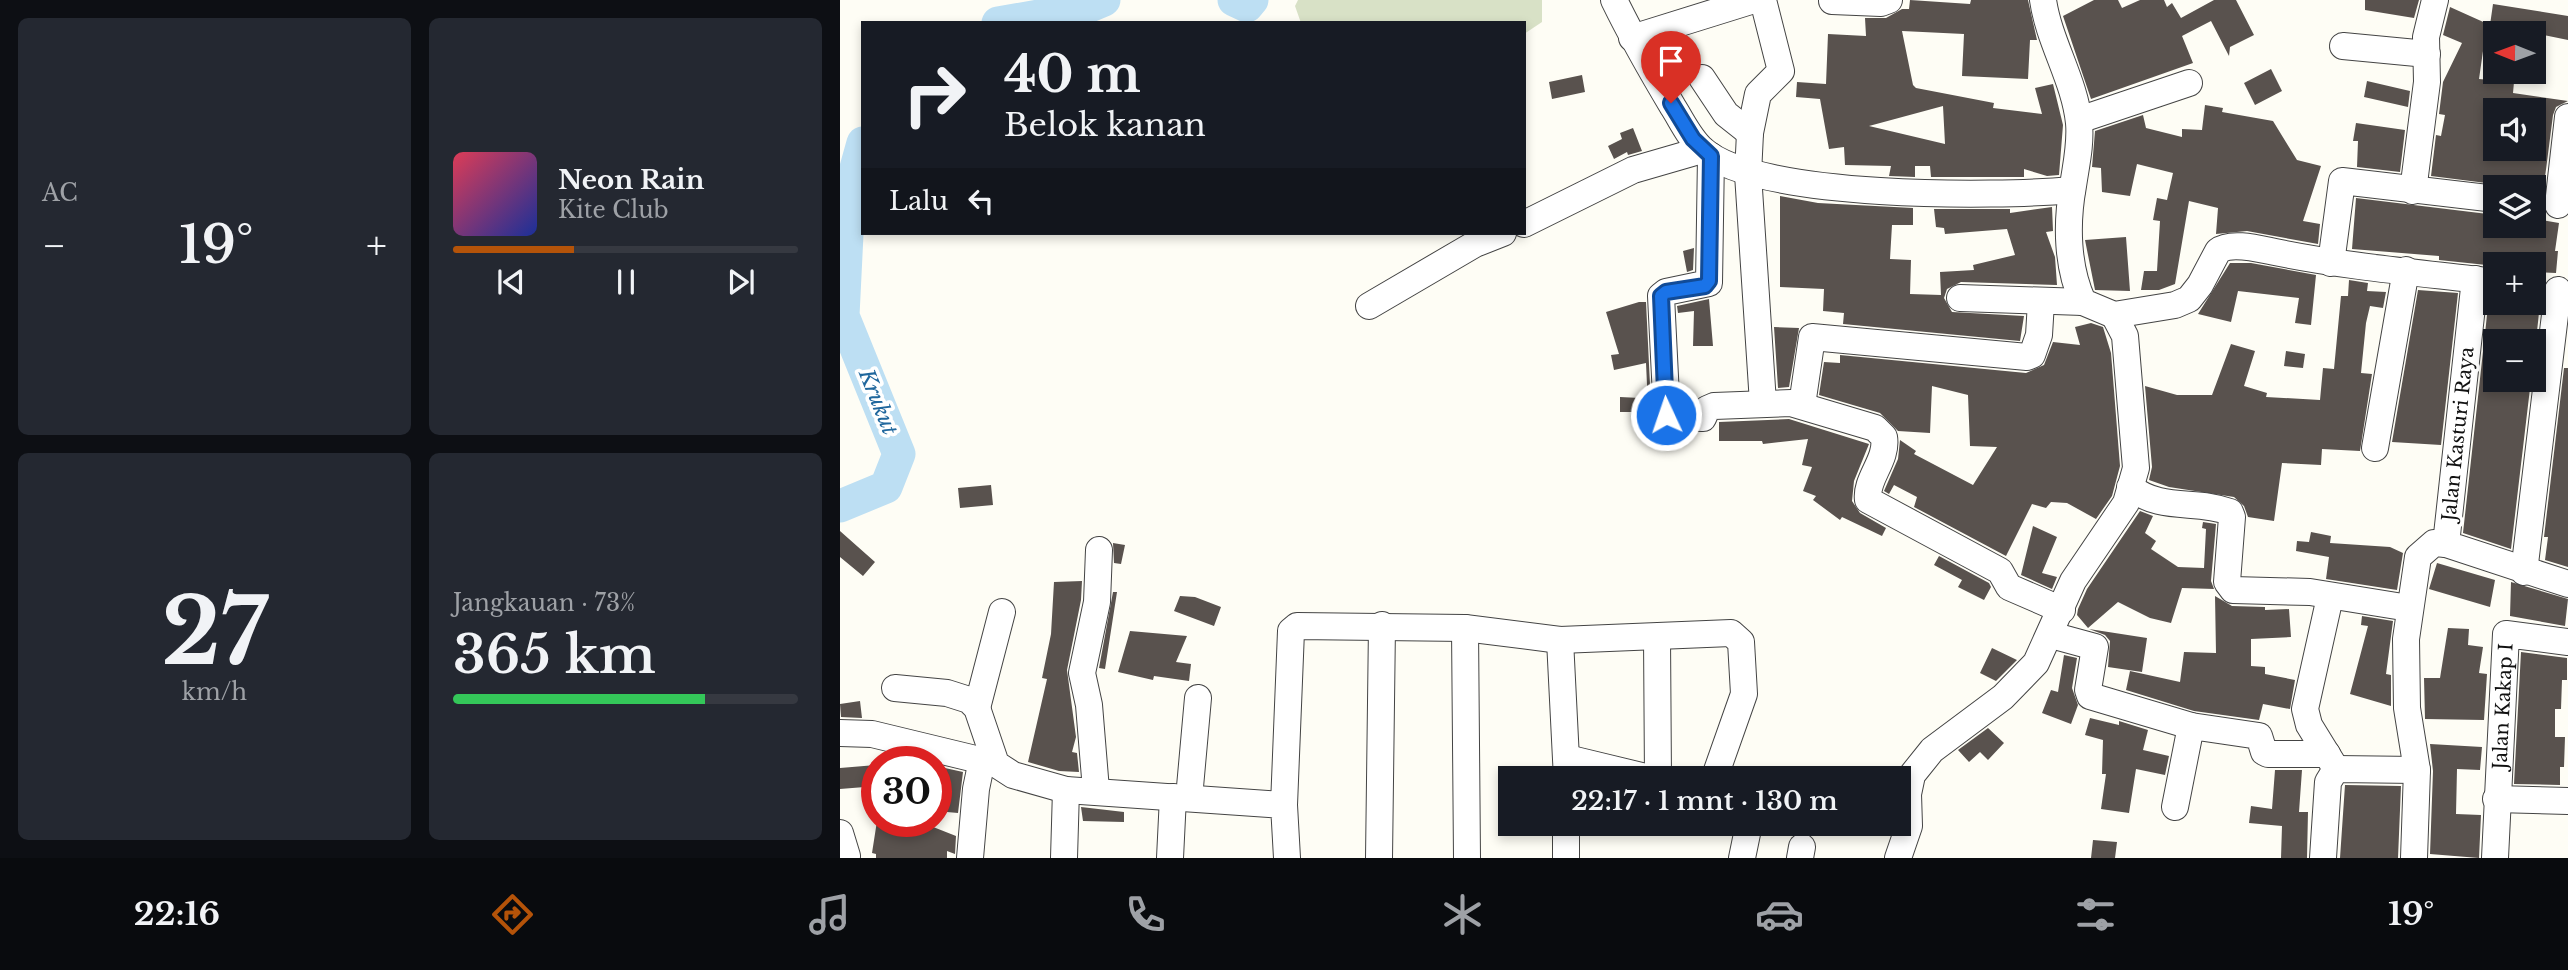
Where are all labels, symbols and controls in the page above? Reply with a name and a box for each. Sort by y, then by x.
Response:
north arrow [2483,21,2546,84]
map controls [2483,21,2546,392]
pin [1641,31,1701,103]
icon: arrive [1652,42,1690,80]
text: 40 m [1004,44,1141,105]
icon: right [889,49,980,140]
button: sound [2483,98,2546,161]
text: Belok kanan [1004,105,1206,145]
text: Neon Rain [558,164,704,196]
button: layers [2483,175,2546,238]
text: AC [42,179,78,207]
icon: left [962,182,1000,220]
text: Lalu [889,185,948,217]
text: Kite Club [558,196,669,224]
text: 19° [179,213,254,277]
text: − [42,222,66,269]
text: + [366,222,387,269]
button: + [2483,252,2546,315]
icon: previous [492,263,530,301]
icon: pause [607,263,645,301]
icon: next [722,263,760,301]
button: − [2483,329,2546,392]
street label: Jalan Kasturi Raya [2437,345,2479,525]
water label: Krukut [853,364,903,439]
position arrow [1629,378,1703,452]
text: 27 [161,576,268,689]
text: Jangkauan · 73% [453,589,635,617]
text: 365 km [453,623,656,687]
street label: Jalan Kakap I [2488,642,2517,773]
text: km/h [182,678,247,706]
speed limit sign: 30 [861,746,952,837]
text: 22:17 · 1 mnt · 130 m [1571,785,1838,817]
icon: directions [488,890,537,939]
icon: music [805,890,854,939]
icon: phone [1121,890,1170,939]
icon: climate [1438,890,1487,939]
icon: car [1755,890,1804,939]
icon: filters [2071,890,2120,939]
text: 22:16 [134,894,220,934]
text: 19° [2388,894,2434,934]

